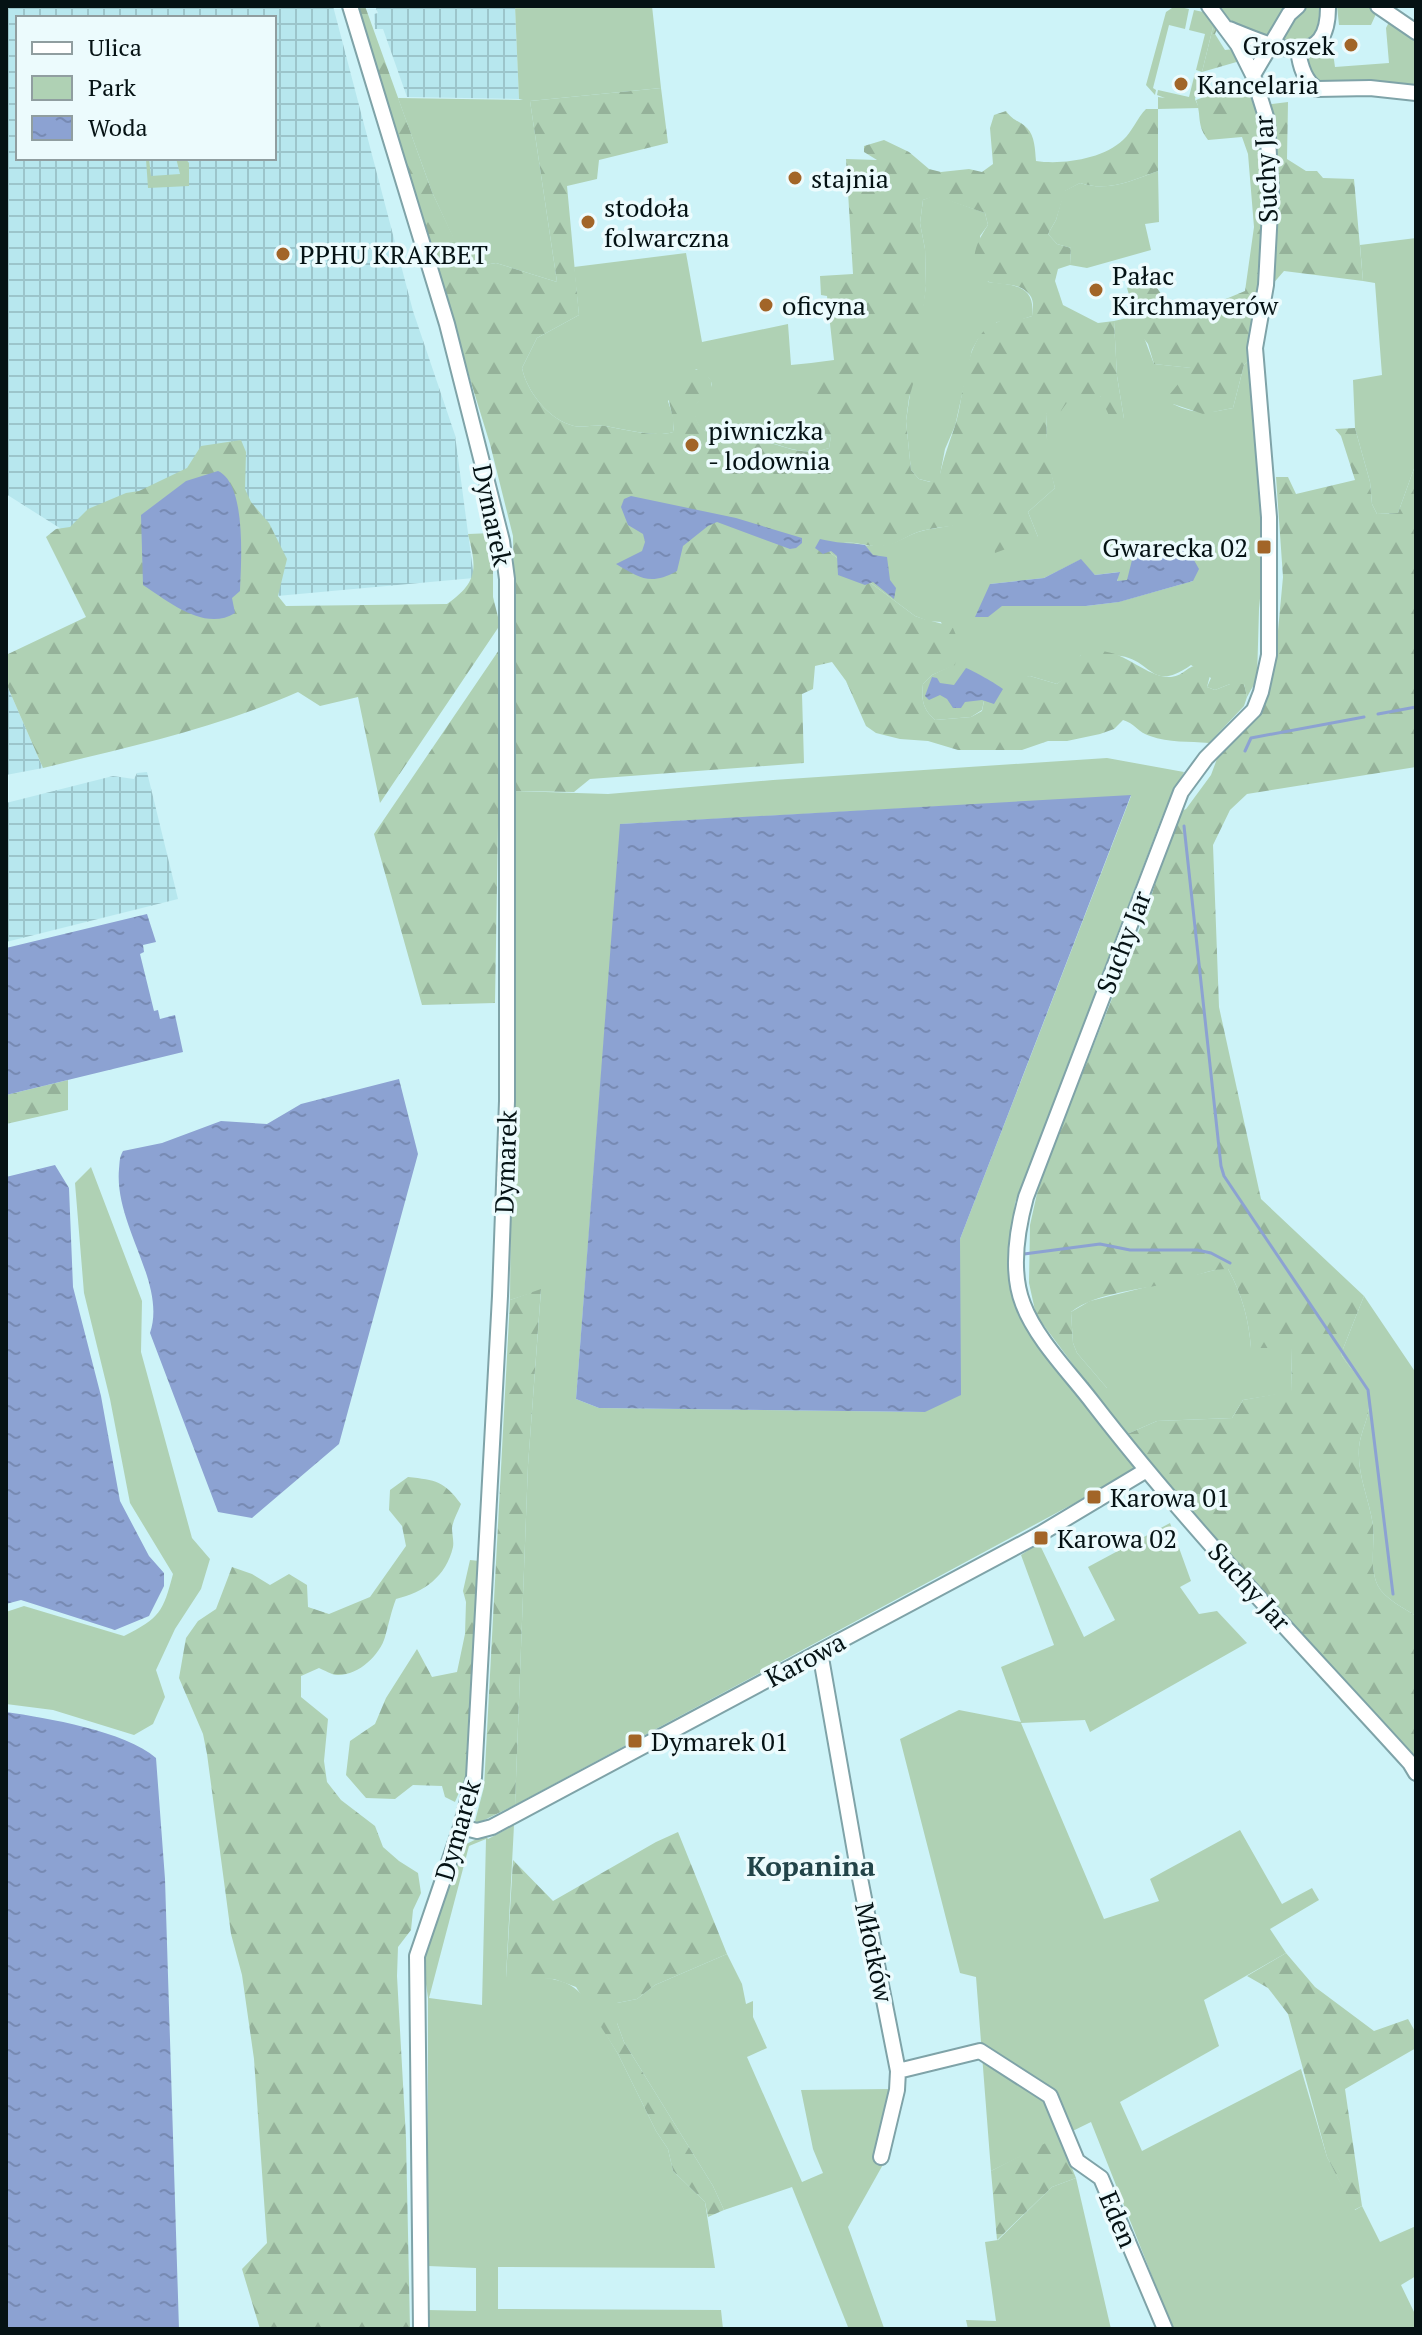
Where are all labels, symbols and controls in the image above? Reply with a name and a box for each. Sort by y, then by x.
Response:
legend [16,16,276,160]
place label: Groszek [1243,28,1336,62]
text: Ulica [88,31,142,63]
marker: Groszek [1342,36,1360,54]
place label: Kancelaria [1197,67,1319,101]
text: Park [88,71,137,103]
marker: Kancelaria [1172,75,1190,93]
text: Woda [88,111,148,143]
street label: Suchy Jar [1245,114,1285,224]
place label: stajnia [811,161,889,195]
marker: stajnia [786,169,804,187]
place label: stodoła folwarczna [604,190,730,254]
marker: stodoła folwarczna [579,213,597,231]
place label: PPHU KRAKBET [299,237,488,271]
marker: PPHU KRAKBET [274,245,292,263]
place label: Pałac Kirchmayerów [1112,258,1279,322]
marker: Pałac Kirchmayerów [1087,281,1105,299]
place label: oficyna [782,288,866,322]
marker: oficyna [757,296,775,314]
place label: piwniczka - lodownia [708,413,830,477]
marker: piwniczka - lodownia [683,436,701,454]
street label: Dymarek [466,461,521,570]
place label: Gwarecka 02 [1102,530,1248,564]
marker: Gwarecka 02 [1255,538,1273,556]
street label: Suchy Jar [1088,886,1158,998]
street label: Dymarek [486,1109,524,1214]
place label: Karowa 01 [1110,1480,1230,1514]
marker: Karowa 01 [1085,1488,1103,1506]
place label: Karowa 02 [1057,1521,1177,1555]
marker: Karowa 02 [1032,1529,1050,1547]
street label: Suchy Jar [1201,1535,1299,1637]
street label: Karowa [759,1624,851,1694]
place label: Dymarek 01 [651,1724,789,1758]
marker: Dymarek 01 [626,1732,644,1750]
street label: Dymarek [426,1775,488,1884]
district label: Kopanina [747,1847,876,1884]
street label: Młotków [848,1899,902,2006]
street label: Eden [1092,2186,1146,2252]

